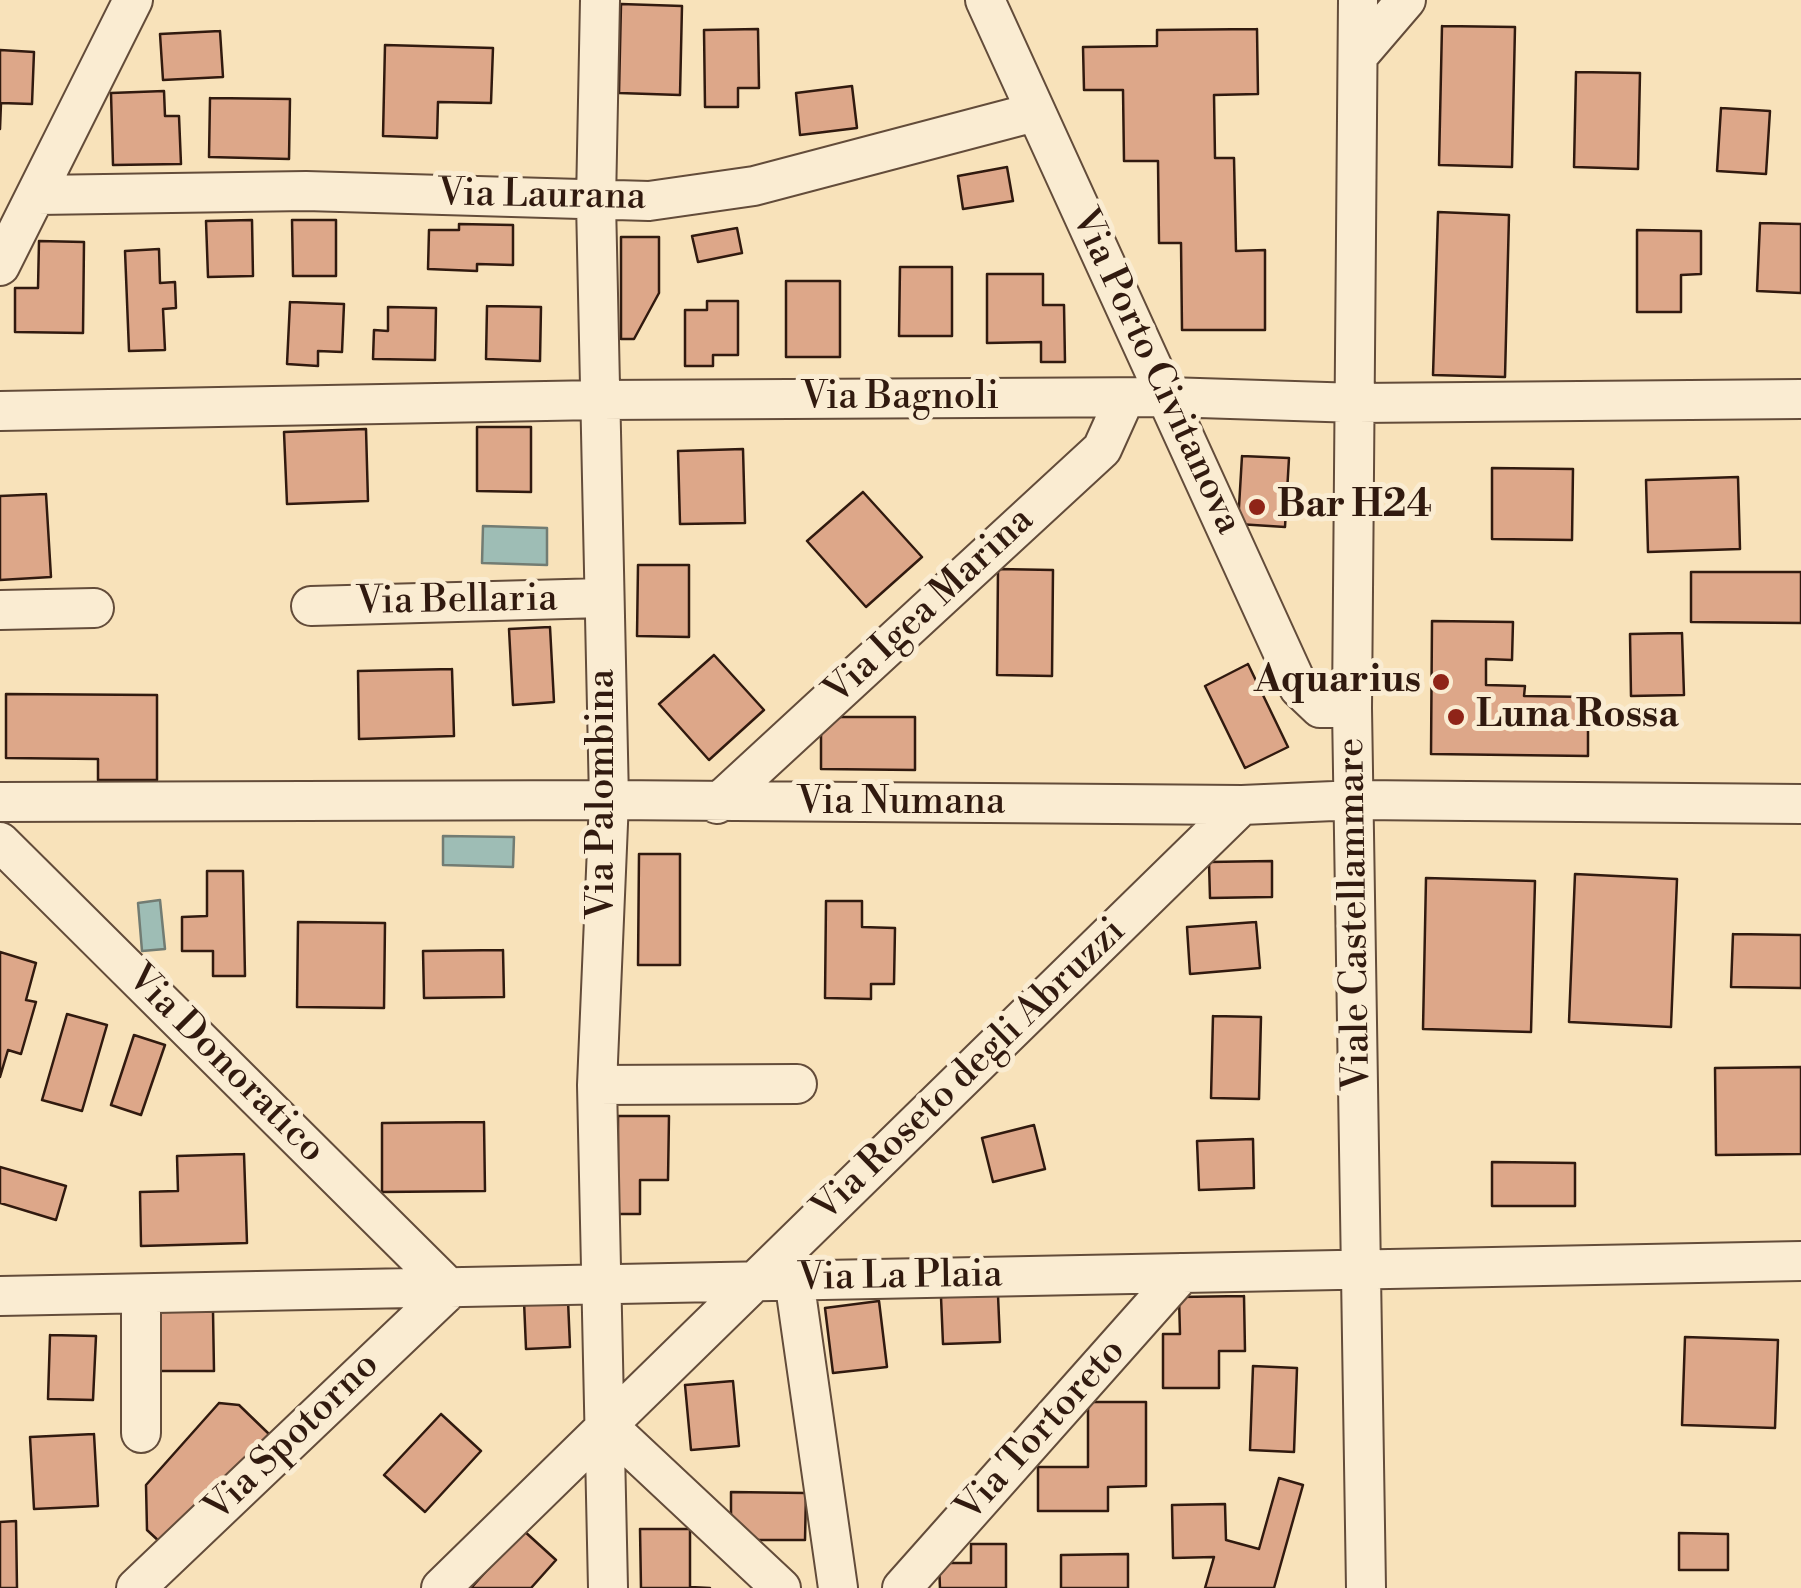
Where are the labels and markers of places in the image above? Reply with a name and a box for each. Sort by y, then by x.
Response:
place label: Bar H24 [1277,484,1432,530]
marker: Bar H24 [1246,496,1268,518]
place label: Aquarius [1254,659,1421,705]
marker: Aquarius [1430,671,1452,693]
place label: Luna Rossa [1476,694,1679,740]
marker: Luna Rossa [1445,706,1467,728]

